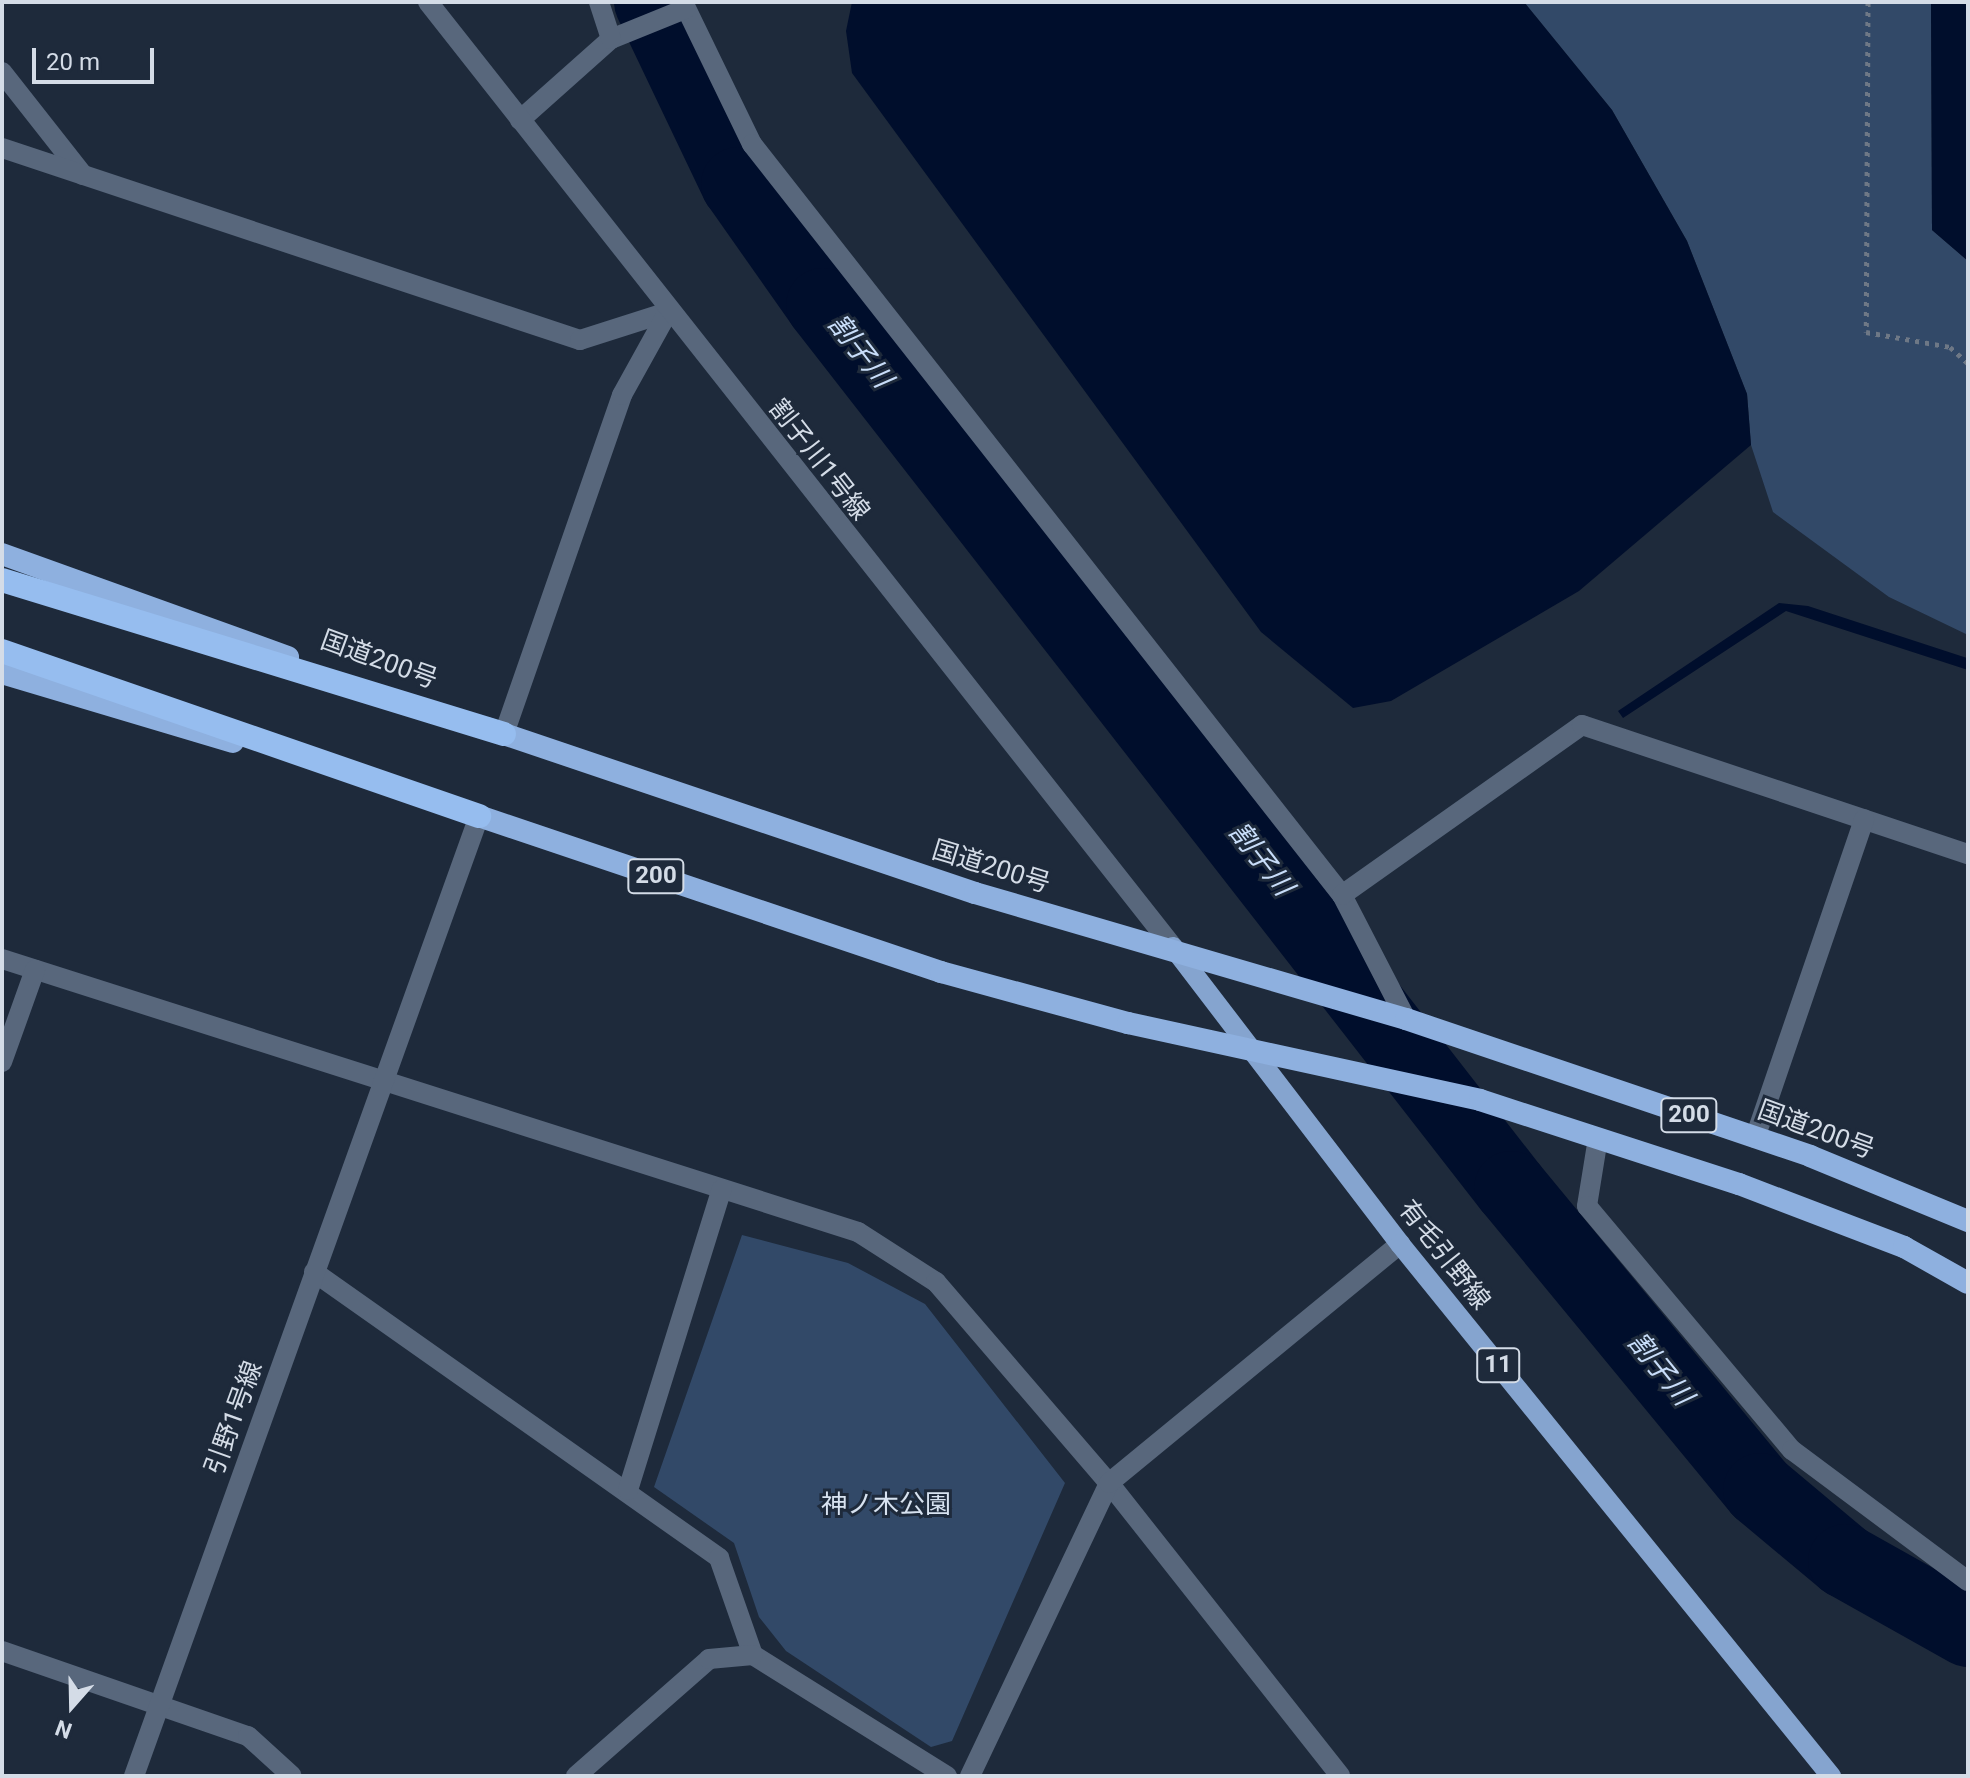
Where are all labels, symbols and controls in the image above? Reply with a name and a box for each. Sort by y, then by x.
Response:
scale bar [36,32,158,82]
text: 20 m [46,48,100,76]
water label: 割子川 [821,308,899,394]
street label: 割子川1号線 [762,393,876,527]
street label: 国道200号 [316,625,442,695]
water label: 割子川 [1222,816,1300,902]
street label: 国道200号 [928,834,1054,900]
road number: 200 [626,856,686,896]
road number: 200 [1659,1095,1719,1135]
street label: 国道200号 [1753,1095,1879,1165]
street label: 有毛引野線 [1392,1194,1496,1316]
water label: 割子川 [1621,1326,1699,1412]
road number: 11 [1476,1345,1520,1385]
street label: 引野1号線 [199,1357,269,1479]
park label: 神ノ木公園 [821,1489,951,1521]
north arrow [32,1666,112,1746]
text: N [52,1715,75,1743]

